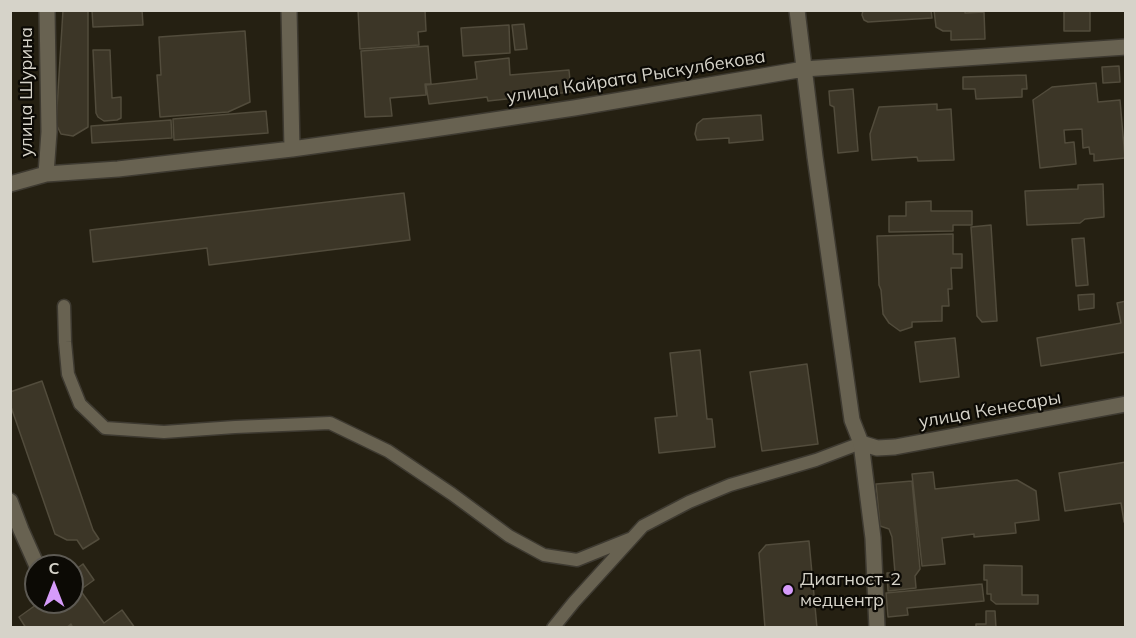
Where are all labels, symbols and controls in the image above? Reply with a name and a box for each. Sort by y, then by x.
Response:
street label: улица Шурина [16,27,38,157]
street label: улица Кайрата Рыскулбекова [505,46,767,108]
street label: улица Кенесары [917,387,1063,433]
north arrow [24,554,84,614]
text: С [49,558,59,578]
place label: Диагност-2 медцентр [800,569,901,612]
marker: Диагност-2 медцентр [781,583,795,597]

